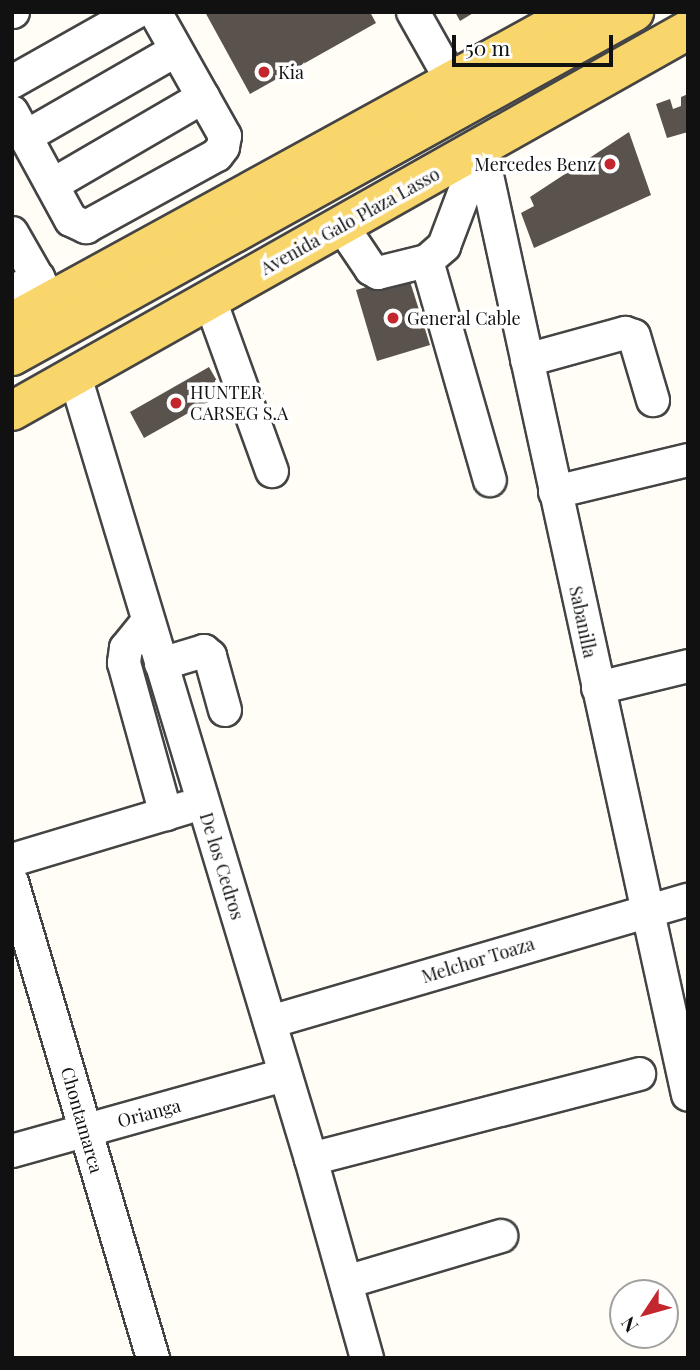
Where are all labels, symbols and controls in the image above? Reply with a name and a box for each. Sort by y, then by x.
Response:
scale bar [455,21,616,65]
text: 50 m [465,33,510,61]
place label: Kia [278,61,304,83]
marker: Kia [256,64,272,80]
place label: Mercedes Benz [474,153,596,175]
marker: Mercedes Benz [602,156,618,172]
street label: Avenida Galo Plaza Lasso [256,163,444,279]
place label: General Cable [407,307,521,329]
marker: General Cable [385,310,401,326]
place label: HUNTER CARSEG S.A [190,382,288,424]
marker: HUNTER CARSEG S.A [168,395,184,411]
street label: Sabanilla [565,584,601,660]
street label: De los Cedros [195,810,249,922]
street label: Melchor Toaza [418,932,538,988]
street label: Chontamarca [57,1065,107,1175]
street label: Orianga [115,1094,183,1132]
north arrow [609,1279,679,1349]
text: N [614,1312,643,1338]

